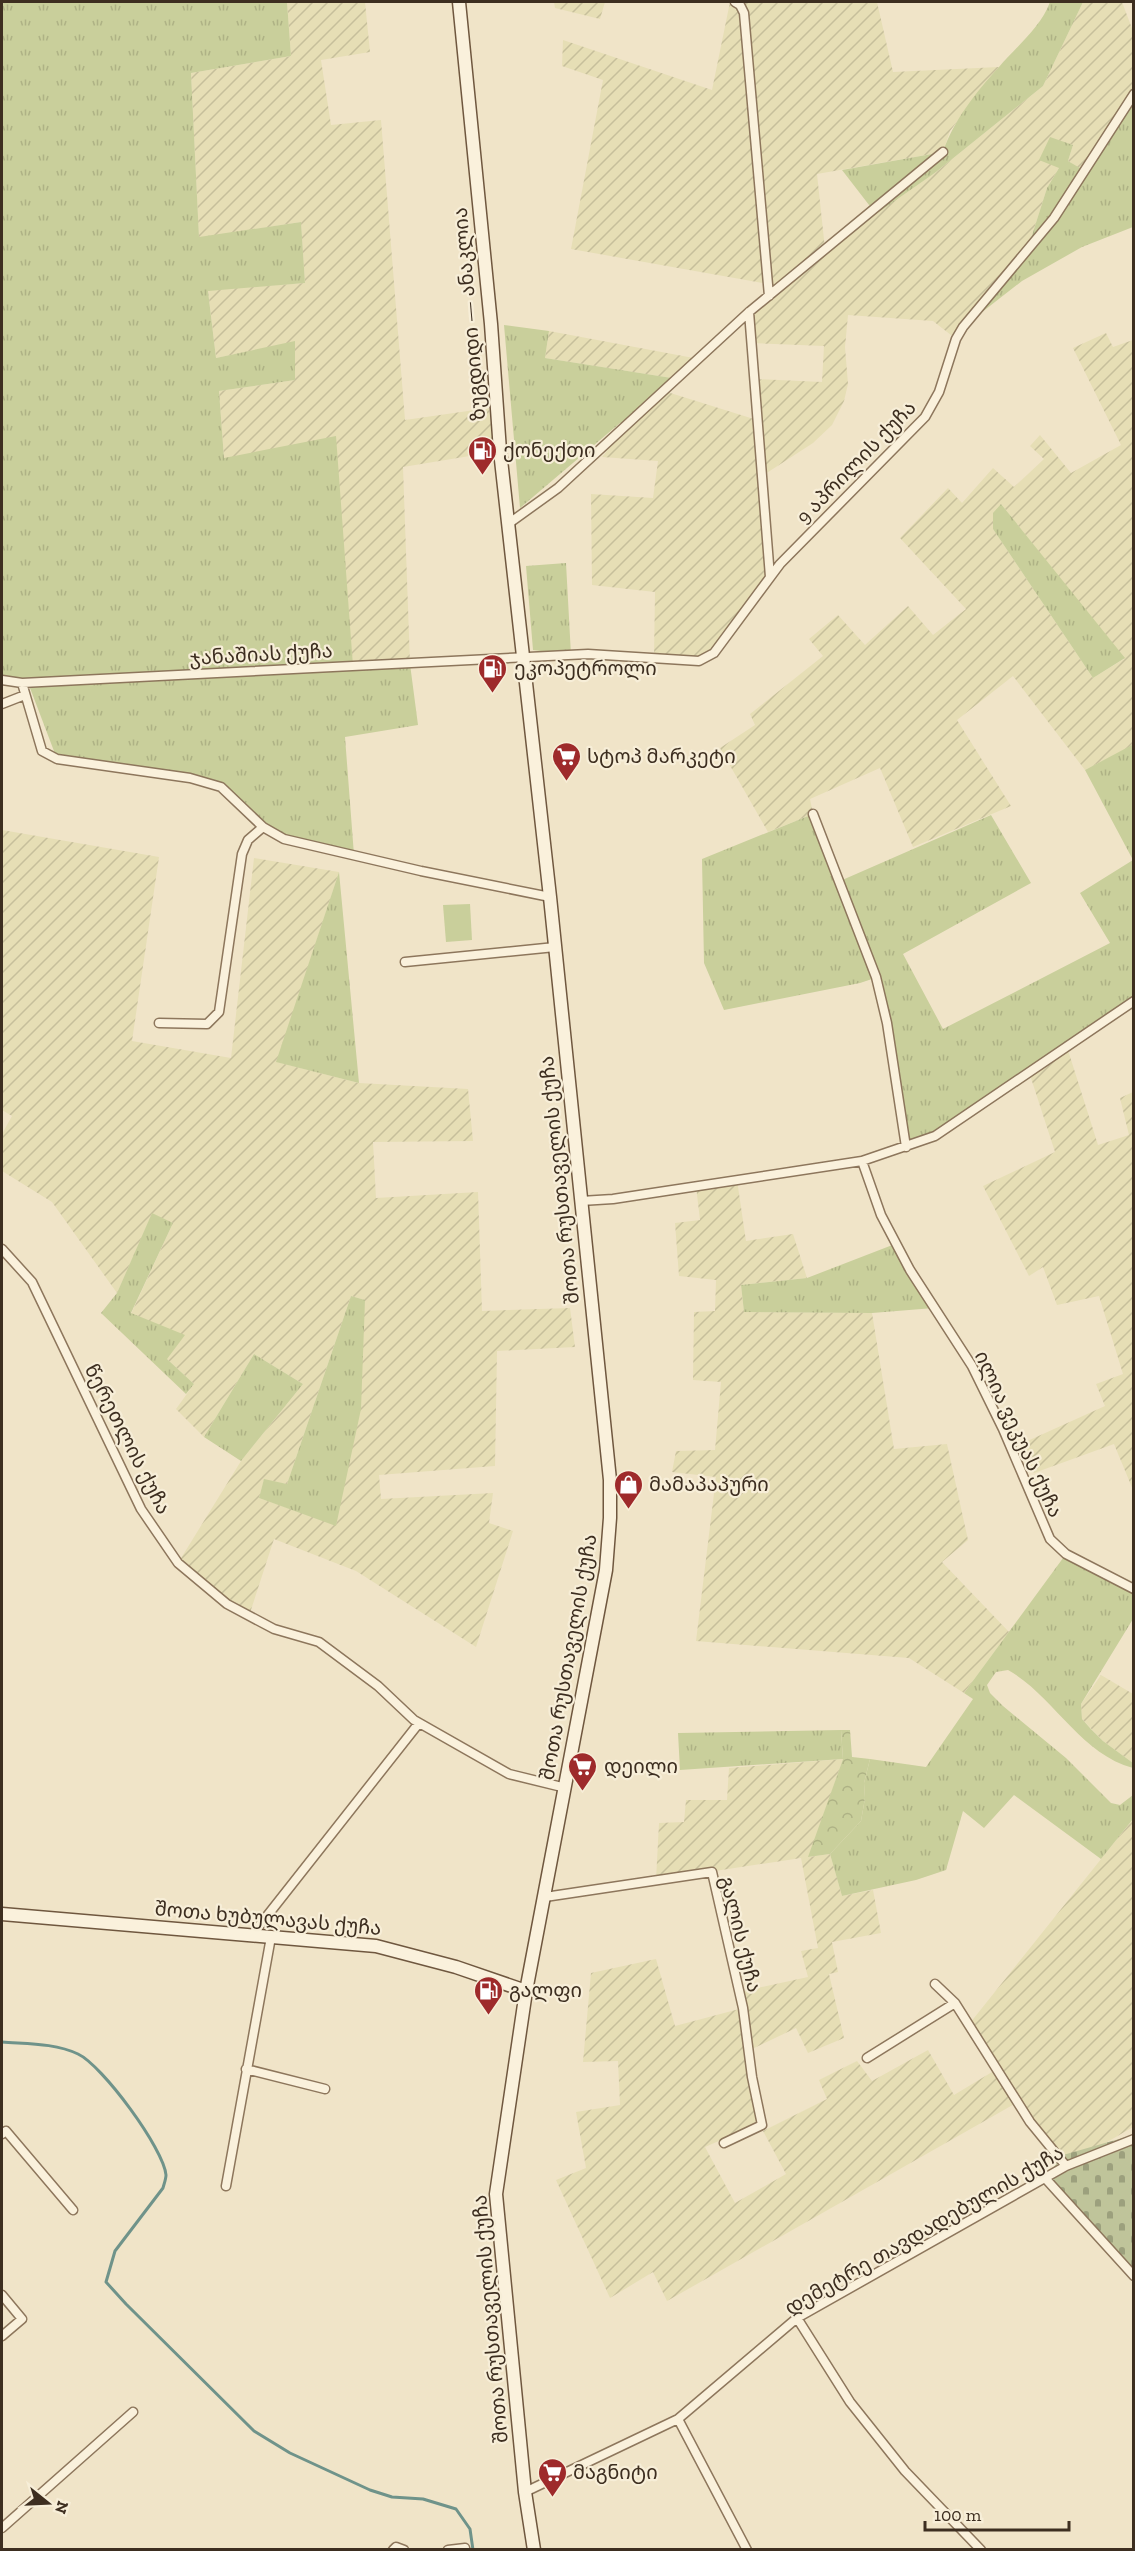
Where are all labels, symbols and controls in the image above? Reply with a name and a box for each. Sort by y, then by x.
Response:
street label: ზუგდიდი — ანაკლია [448,206,491,422]
street label: 9 აპრილის ქუჩა [791,395,922,529]
fuel station icon: ქონექთი [466,434,498,476]
place label: ქონექთი [503,438,595,462]
street label: ჯანაშიას ქუჩა [189,638,333,670]
fuel station icon: ეკოპეტროლი [477,652,509,694]
place label: ეკოპეტროლი [514,656,657,681]
supermarket icon: სტოპ მარკეტი [550,740,582,782]
place label: სტოპ მარკეტი [587,744,736,768]
street label: შოთა რუსთაველის ქუჩა [534,1055,585,1305]
street label: ილია ვეკუას ქუჩა [969,1347,1068,1522]
street label: წერეთლის ქუჩა [79,1360,176,1519]
shop icon: მამაპაპური [612,1468,644,1510]
place label: მამაპაპური [649,1472,769,1496]
street label: შოთა რუსთაველის ქუჩა [535,1532,602,1782]
supermarket icon: დეილი [567,1750,599,1792]
place label: დეილი [604,1754,678,1779]
street label: გალის ქუჩა [714,1873,767,1995]
street label: შოთა ხუბულავას ქუჩა [154,1896,382,1941]
fuel station icon: გალფი [472,1974,504,2016]
place label: გალფი [509,1978,582,2003]
street label: დემეტრე თავდადებულის ქუჩა [780,2140,1068,2321]
street label: შოთა რუსთაველის ქუჩა [467,2194,514,2444]
supermarket icon: მაგნიტი [536,2456,568,2498]
place label: მაგნიტი [573,2460,658,2484]
north arrow [18,2473,78,2533]
scale bar [925,2494,1069,2532]
text: N [51,2499,73,2516]
text: 100 m [934,2504,982,2526]

